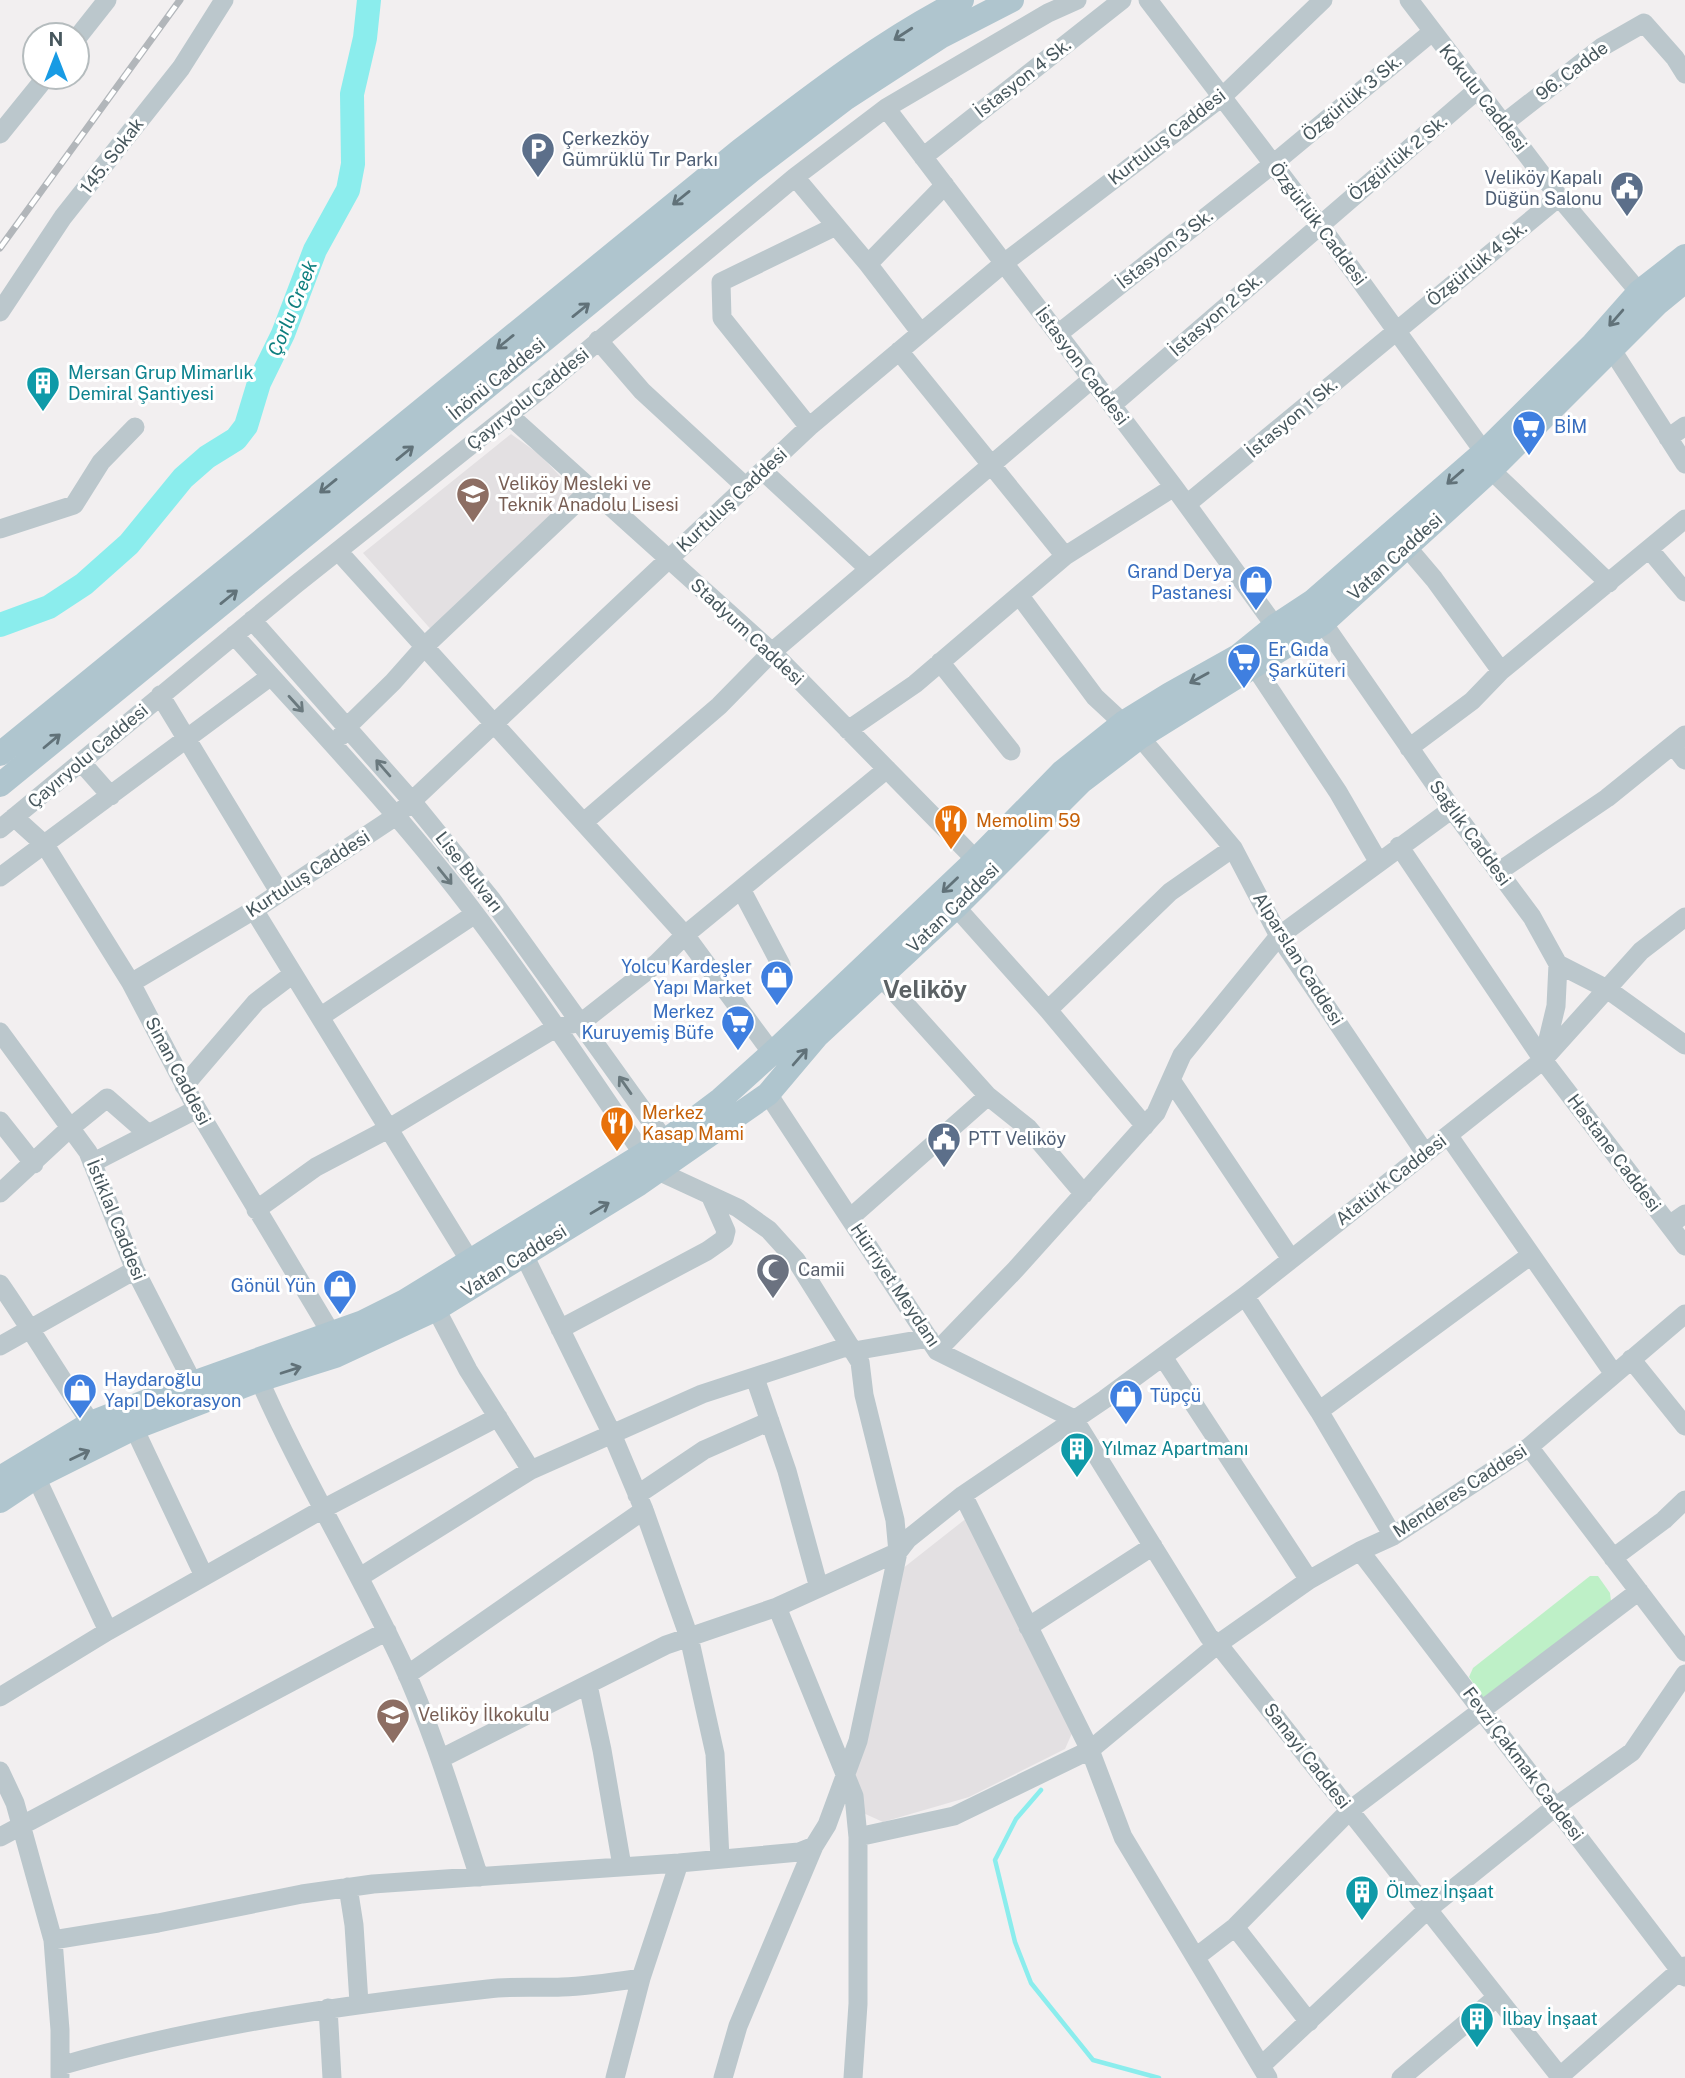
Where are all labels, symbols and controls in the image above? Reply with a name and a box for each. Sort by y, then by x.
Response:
north arrow [21,21,91,91]
one-way arrow [894,27,913,41]
text: N [49,28,63,50]
street label: İstasyon 4 Sk. [970,33,1075,122]
street label: 96. Cadde [1532,37,1612,104]
street label: Kokulu Caddesi [1435,40,1532,155]
street label: Özgürlük 3 Sk. [1297,49,1405,145]
street label: Kurtuluş Caddesi [1104,84,1229,189]
street label: Özgürlük 2 Sk. [1344,110,1451,205]
street label: 145. Sokak [75,114,148,198]
place label: Çerkezköy Gümrüklü Tır Parkı [562,128,718,170]
parking icon: Çerkezköy Gümrüklü Tır Parkı [519,130,557,179]
street label: Özgürlük Caddesi [1266,158,1372,289]
place label: Veliköy Kapalı Düğün Salonu [1485,167,1602,209]
public building icon: Veliköy Kapalı Düğün Salonu [1608,169,1646,218]
one-way arrow [672,191,690,206]
street label: İstasyon 3 Sk. [1112,204,1217,293]
street label: Özgürlük 4 Sk. [1422,216,1531,310]
water label: Çorlu Creek [263,256,321,359]
street label: İstasyon 2 Sk. [1165,268,1266,360]
one-way arrow [572,302,590,317]
street label: İstasyon Caddesi [1031,302,1134,429]
one-way arrow [1608,308,1624,326]
street label: İnönü Caddesi [443,332,549,424]
one-way arrow [496,334,514,350]
street label: Çayıryolu Caddesi [463,343,593,454]
place label: Mersan Grup Mimarlık Demiral Şantiyesi [68,362,254,404]
building icon: Mersan Grup Mimarlık Demiral Şantiyesi [24,364,62,413]
street label: İstasyon 1 Sk. [1241,373,1341,462]
supermarket icon: BİM [1510,408,1548,457]
place label: BİM [1554,415,1587,437]
street label: Kurtuluş Caddesi [672,443,791,556]
one-way arrow [395,446,413,461]
one-way arrow [1446,469,1464,485]
place label: Veliköy Mesleki ve Teknik Anadolu Lisesi [498,473,679,515]
school or university icon: Veliköy Mesleki ve Teknik Anadolu Lisesi [454,475,492,524]
one-way arrow [320,478,338,494]
street label: Vatan Caddesi [1343,509,1446,605]
place label: Grand Derya Pastanesi [1127,561,1232,603]
shop icon: Grand Derya Pastanesi [1237,563,1275,612]
street label: Stadyum Caddesi [686,574,808,689]
one-way arrow [219,589,237,605]
place label: Er Gıda Şarküteri [1268,639,1346,681]
supermarket icon: Er Gıda Şarküteri [1225,641,1263,690]
one-way arrow [1190,671,1210,685]
one-way arrow [288,695,304,713]
street label: Çayıryolu Caddesi [23,699,152,812]
one-way arrow [43,733,61,749]
one-way arrow [375,759,391,777]
street label: Sağlık Caddesi [1425,776,1516,889]
restaurant icon: Memolim 59 [932,802,970,851]
place label: Memolim 59 [976,810,1080,831]
street label: Kurtuluş Caddesi [242,826,373,921]
street label: Lise Bulvarı [431,827,507,916]
street label: Vatan Caddesi [902,858,1003,957]
one-way arrow [437,866,452,884]
one-way arrow [942,876,959,893]
street label: Alparslan Caddesi [1249,889,1348,1029]
place label: Yolcu Kardeşler Yapı Market [621,956,752,998]
shop icon: Yolcu Kardeşler Yapı Market [758,958,796,1007]
district label: Veliköy [883,975,967,1003]
place label: Merkez Kuruyemiş Büfe [581,1001,714,1043]
supermarket icon: Merkez Kuruyemiş Büfe [719,1003,757,1052]
street label: Sinan Caddesi [141,1013,216,1128]
one-way arrow [792,1048,808,1066]
one-way arrow [618,1076,632,1095]
street label: Hastane Caddesi [1563,1090,1665,1216]
place label: Merkez Kasap Mami [642,1102,744,1144]
restaurant icon: Merkez Kasap Mami [598,1104,636,1153]
public building icon: PTT Veliköy [925,1120,963,1169]
place label: PTT Veliköy [968,1128,1066,1149]
street label: Atatürk Caddesi [1331,1130,1450,1229]
street label: İstiklal Caddesi [83,1156,151,1283]
one-way arrow [590,1201,609,1216]
street label: Hürriyet Meydanı [846,1219,944,1350]
street label: Vatan Caddesi [457,1220,570,1301]
mosque icon: Camii [754,1251,792,1300]
place label: Camii [798,1259,845,1280]
shop icon: Gönül Yün [321,1267,359,1316]
place label: Gönül Yün [231,1275,316,1296]
one-way arrow [280,1362,302,1375]
place label: Haydaroğlu Yapı Dekorasyon [104,1369,241,1411]
shop icon: Haydaroğlu Yapı Dekorasyon [61,1371,99,1420]
shop icon: Tüpçü [1107,1377,1145,1426]
place label: Tüpçü [1150,1385,1201,1406]
building icon: Yılmaz Apartmanı [1058,1430,1096,1479]
place label: Yılmaz Apartmanı [1102,1438,1248,1459]
street label: Menderes Caddesi [1389,1440,1531,1542]
one-way arrow [69,1448,90,1462]
street label: Fevzi Çakmak Caddesi [1459,1683,1588,1845]
school or university icon: Veliköy İlkokulu [374,1696,412,1745]
street label: Sanayi Caddesi [1260,1699,1355,1813]
place label: Veliköy İlkokulu [418,1703,550,1725]
building icon: Ölmez İnşaat [1343,1873,1381,1922]
place label: Ölmez İnşaat [1386,1880,1494,1902]
building icon: İlbay İnşaat [1458,2000,1496,2049]
place label: İlbay İnşaat [1502,2007,1598,2029]

